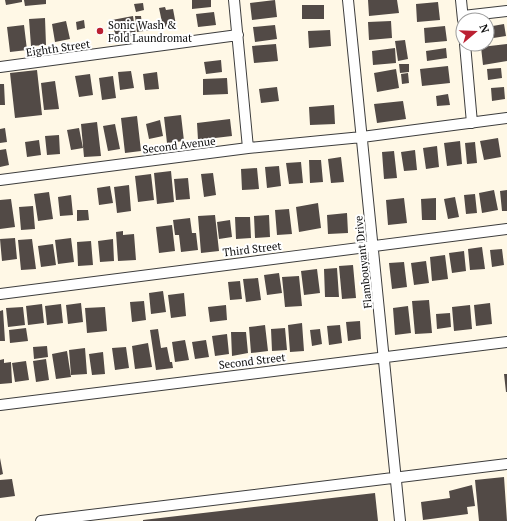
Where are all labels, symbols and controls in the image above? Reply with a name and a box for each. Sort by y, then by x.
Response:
north arrow [455,12,495,52]
place label: Sonic Wash & Fold Laundromat [108,18,192,45]
text: N [476,23,493,36]
marker: Sonic Wash & Fold Laundromat [95,26,105,36]
street label: Eighth Street [25,37,91,59]
street label: Second Avenue [142,134,217,156]
street label: Flambouyant Drive [351,214,375,309]
street label: Third Street [222,238,282,260]
street label: Second Street [218,350,286,372]

